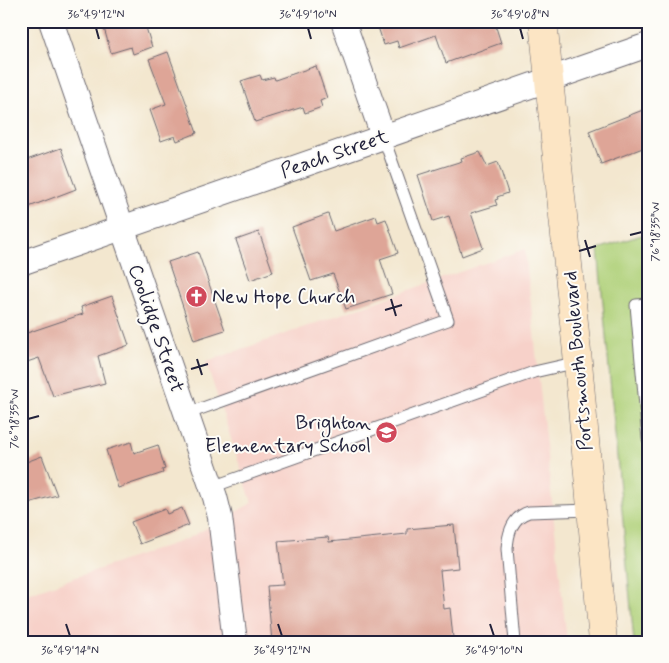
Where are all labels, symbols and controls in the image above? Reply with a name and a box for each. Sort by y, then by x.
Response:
text: 36°49'12"N [68,7,124,23]
text: 36°49'10"N [279,7,337,23]
text: 36°49'08"N [491,7,549,23]
street label: Peach Street [277,123,392,185]
text: 76°18'35"W [648,202,664,262]
street label: Coolidge Street [119,261,190,397]
street label: Portsmouth Boulevard [557,270,600,452]
church icon: New Hope Church [184,284,208,308]
place label: New Hope Church [212,284,355,311]
text: 76°18'35"W [7,389,23,449]
place label: Brighton Elementary School [205,410,371,460]
school or university icon: Brighton Elementary School [375,421,399,445]
text: 36°49'14"N [41,643,99,659]
text: 36°49'12"N [254,643,310,659]
text: 36°49'10"N [465,643,523,659]

